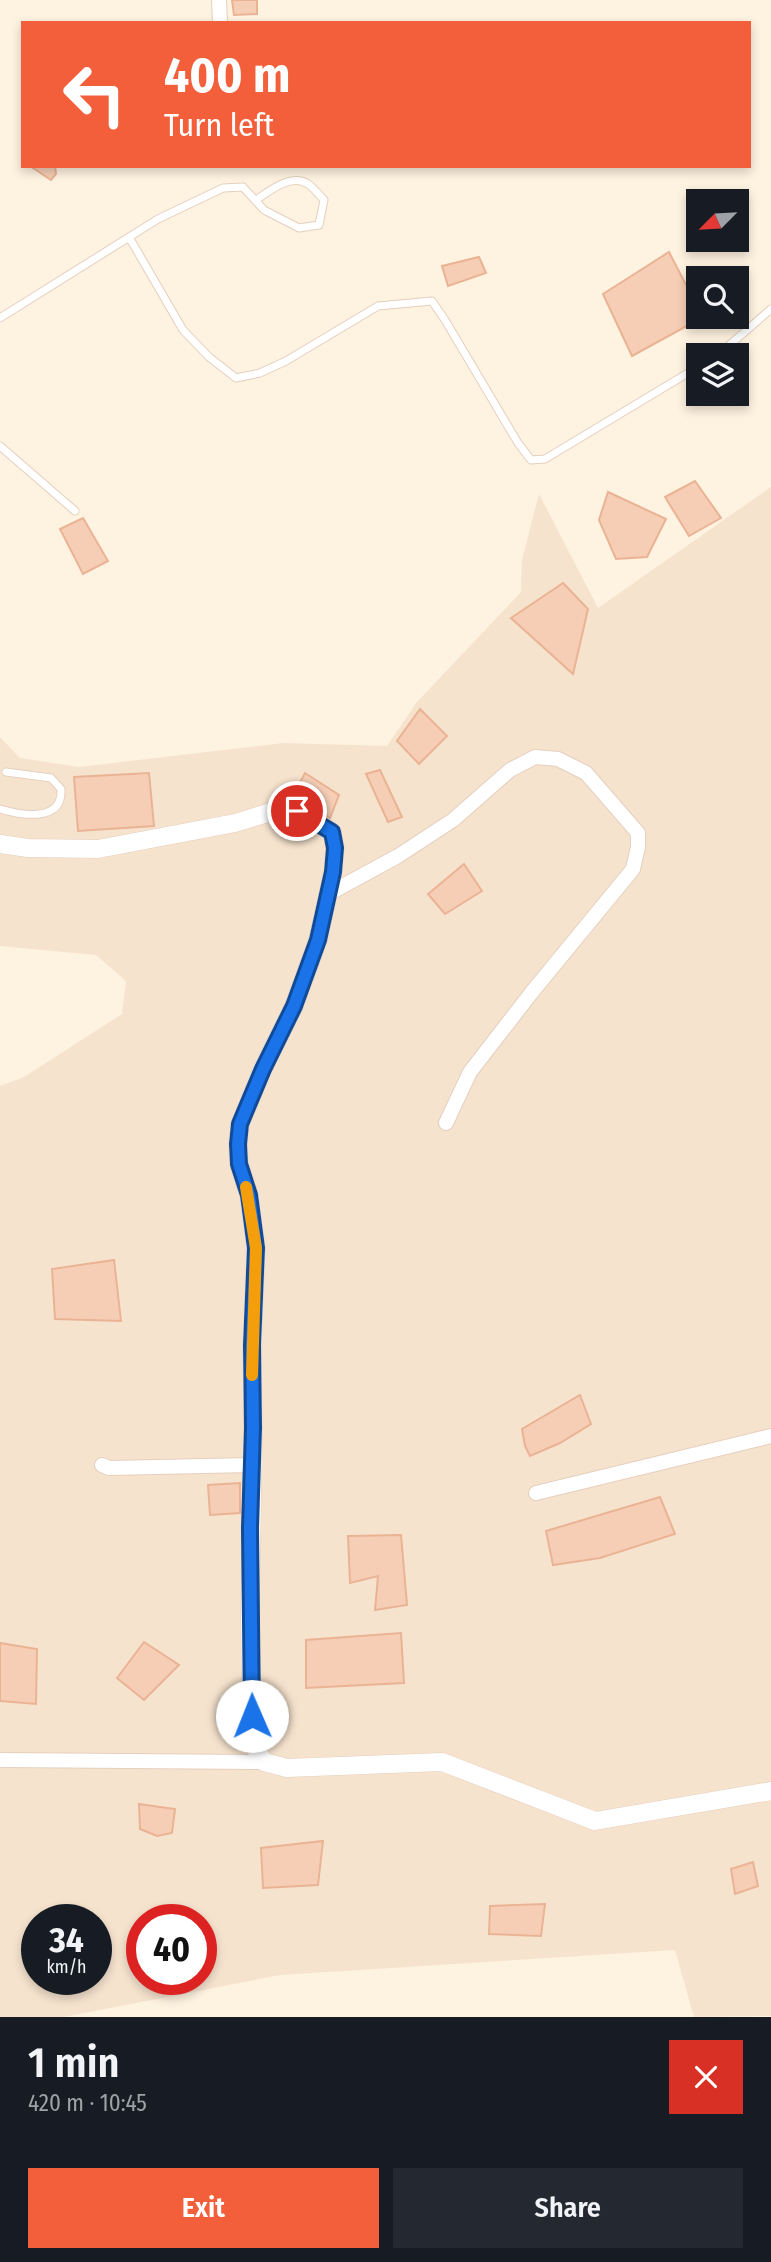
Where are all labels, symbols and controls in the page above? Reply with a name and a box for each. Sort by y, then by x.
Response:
text: 400 m [164,46,290,105]
icon: left [49,49,140,140]
text: Turn left [164,106,274,144]
north arrow [686,189,749,252]
map controls [686,189,749,406]
button: search [686,266,749,329]
button: layers [686,343,749,406]
pin [267,781,327,841]
icon: arrive [278,792,316,830]
position arrow [215,1679,289,1753]
speed limit sign: 40 [126,1904,217,1995]
text: 34 [49,1919,84,1961]
text: km/h [46,1956,87,1978]
text: 1 min [28,2038,119,2088]
button: close [669,2040,743,2114]
text: 420 m · 10:45 [28,2089,147,2117]
button: Exit [28,2168,379,2248]
button: Share [393,2168,743,2248]

